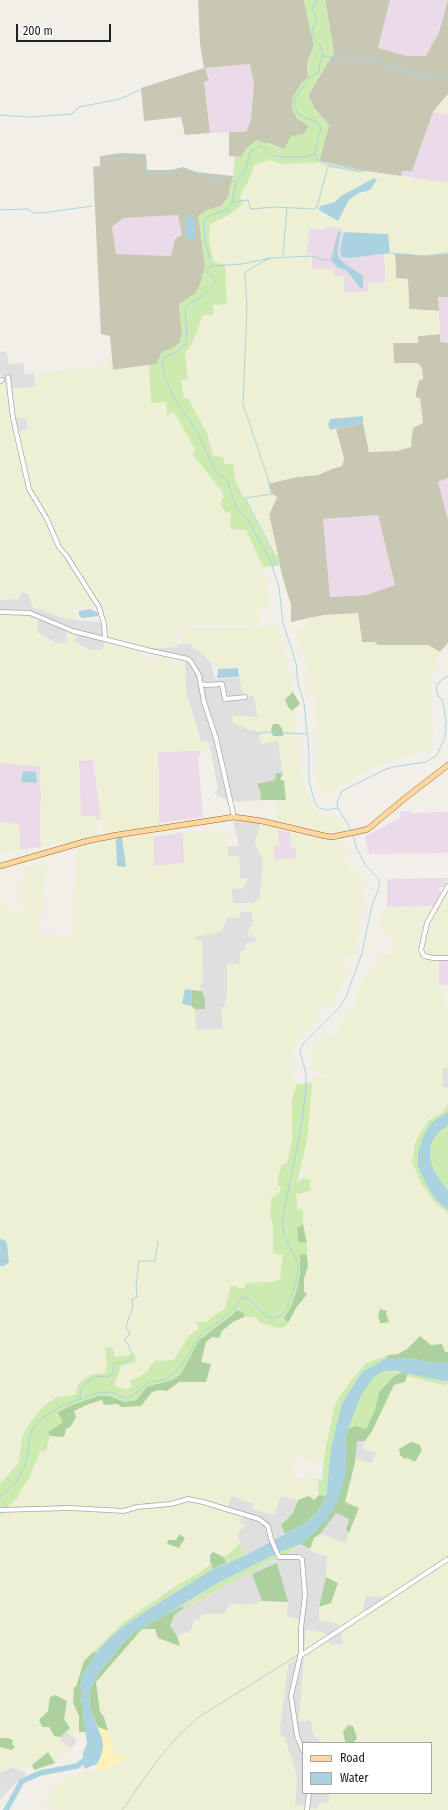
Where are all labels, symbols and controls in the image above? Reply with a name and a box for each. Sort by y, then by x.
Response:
scale bar [18,16,113,42]
text: 200 m [23,24,53,38]
legend [302,1742,432,1794]
text: Road [340,1751,365,1765]
text: Water [340,1771,368,1785]

